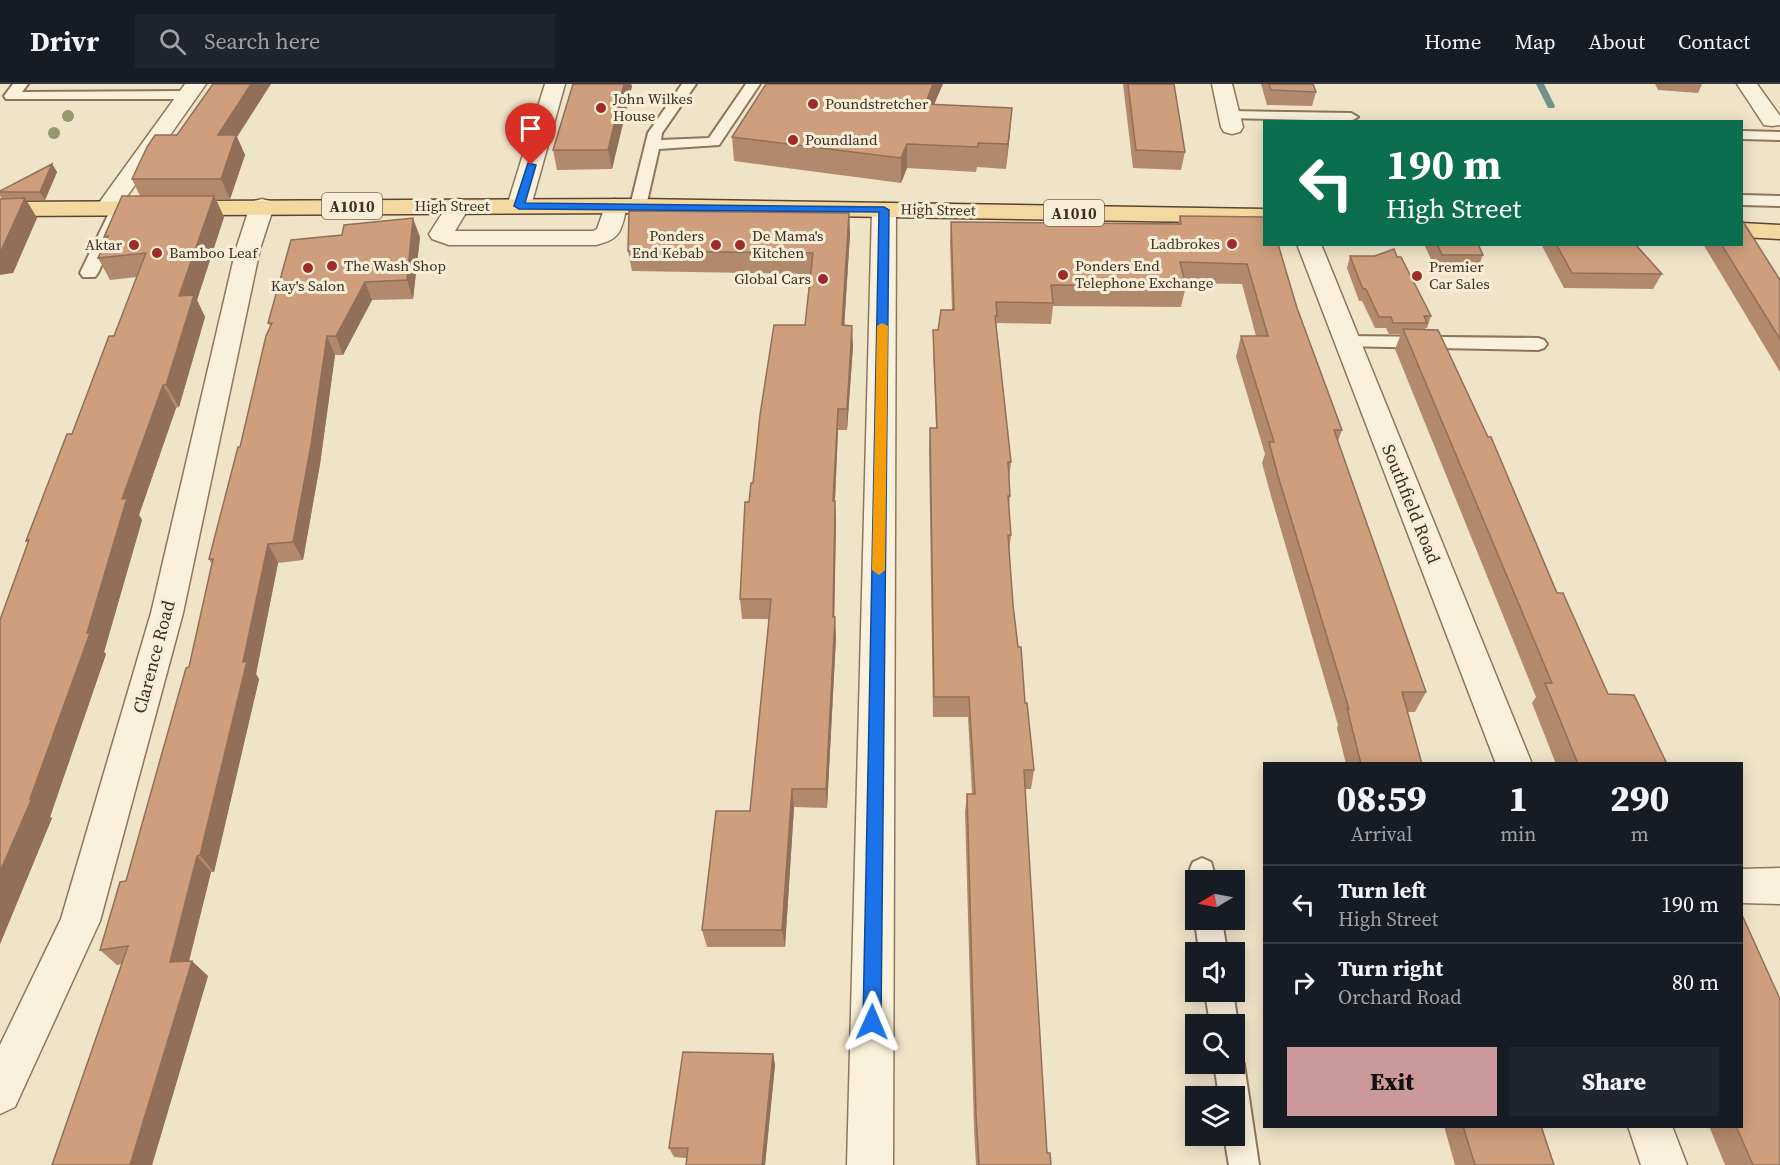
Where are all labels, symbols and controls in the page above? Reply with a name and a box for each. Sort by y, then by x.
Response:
search box [135,14,555,68]
text: Drivr [30,22,99,60]
icon: search [156,25,189,58]
text: Search here [204,26,320,56]
text: Home [1424,27,1482,56]
text: Map [1515,27,1556,56]
text: About [1589,27,1645,56]
text: Contact [1678,27,1750,56]
place label: John Wilkes House [612,88,693,126]
place label: Poundstretcher [825,93,929,114]
marker: Poundstretcher [806,97,820,111]
marker: John Wilkes House [594,101,608,115]
pin [505,103,556,165]
icon: arrive [514,112,547,145]
place label: Poundland [805,129,878,150]
marker: Poundland [786,133,800,147]
text: 190 m [1386,135,1501,193]
icon: left [1287,144,1365,222]
text: High Street [1386,190,1521,227]
road number: A1010 [322,193,382,219]
street label: High Street [414,195,490,216]
street label: High Street [900,198,976,221]
road number: A1010 [1044,200,1104,226]
place label: Ponders End Kebab [632,225,704,263]
place label: De Mama's Kitchen [752,225,824,263]
place label: Ladbrokes [1150,233,1220,254]
place label: Aktar [85,234,123,255]
marker: Ladbrokes [1225,237,1239,251]
marker: Aktar [127,238,141,252]
marker: Ponders End Kebab [709,238,723,252]
marker: De Mama's Kitchen [733,238,747,252]
place label: Bamboo Leaf [169,242,259,263]
marker: Bamboo Leaf [150,246,164,260]
place label: The Wash Shop [344,255,446,276]
place label: Ponders End Telephone Exchange [1075,255,1214,293]
place label: Premier Car Sales [1429,256,1490,294]
marker: The Wash Shop [325,259,339,273]
marker: Kay's Salon [301,261,315,275]
place label: Global Cars [734,268,811,289]
marker: Ponders End Telephone Exchange [1056,268,1070,282]
marker: Premier Car Sales [1410,269,1424,283]
marker: Global Cars [816,272,830,286]
place label: Kay's Salon [271,275,345,296]
street label: Southfield Road [1376,440,1447,567]
street label: Clarence Road [126,598,181,716]
text: 08:59 [1337,774,1427,823]
text: 1 [1508,774,1528,823]
text: 290 [1610,774,1669,823]
text: Arrival [1351,820,1413,848]
text: min [1500,820,1536,848]
text: m [1631,820,1649,848]
north arrow [1185,870,1245,930]
map controls [1185,870,1245,1146]
text: Turn left [1338,875,1426,905]
icon: left [1287,888,1320,921]
text: 190 m [1661,889,1719,919]
text: High Street [1338,905,1438,933]
button: sound [1185,942,1245,1002]
text: Turn right [1338,953,1443,983]
icon: right [1287,966,1320,999]
text: 80 m [1672,967,1719,997]
text: Orchard Road [1338,983,1462,1011]
position arrow [840,990,904,1054]
button: search [1185,1014,1245,1074]
button: Exit [1287,1047,1497,1116]
button: Share [1509,1047,1719,1116]
button: layers [1185,1086,1245,1146]

